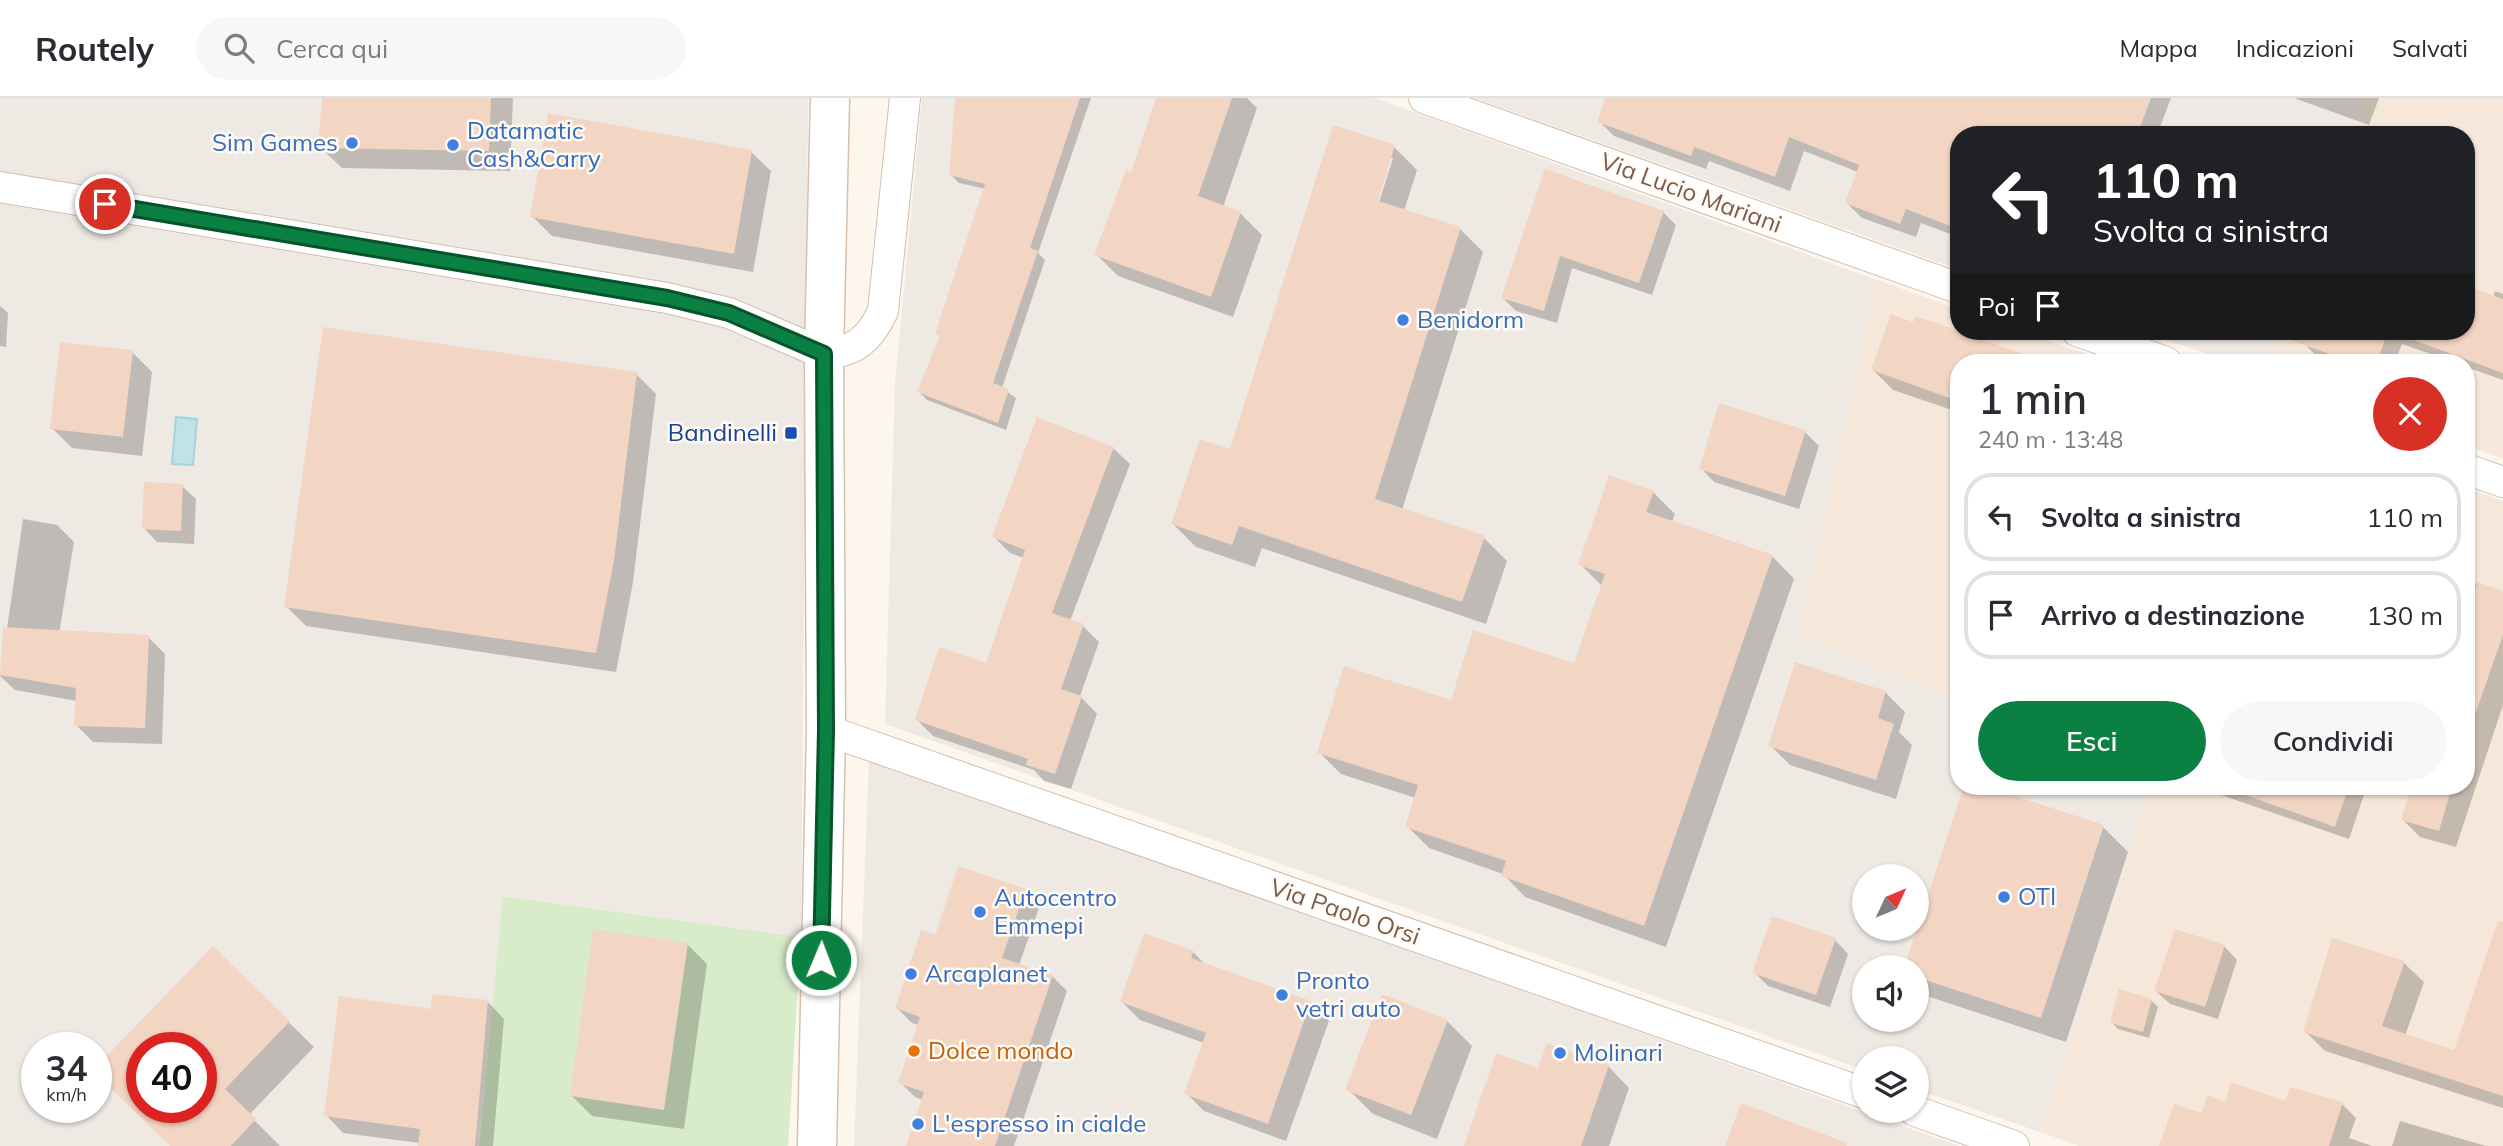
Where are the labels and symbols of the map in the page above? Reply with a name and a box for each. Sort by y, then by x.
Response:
place label: Datamatic Cash&Carry [467,115,601,173]
place label: Sim Games [212,127,338,157]
marker: Sim Games [344,135,360,151]
marker: Datamatic Cash&Carry [445,137,461,153]
street label: Via Lucio Mariani [1596,145,1786,239]
pin [75,174,135,234]
place label: Benidorm [1417,304,1524,334]
marker: Benidorm [1395,312,1411,328]
place label: Bandinelli [668,417,777,447]
marker: Bandinelli [783,425,799,441]
north arrow [1852,864,1928,942]
street label: Via Paolo Orsi [1266,871,1424,951]
place label: OTI [2018,881,2056,911]
place label: Autocentro Emmepi [994,882,1117,940]
marker: OTI [1996,889,2012,905]
marker: Autocentro Emmepi [972,904,988,920]
position arrow [784,923,858,997]
place label: Arcaplanet [925,958,1047,988]
place label: Pronto vetri auto [1296,965,1401,1023]
marker: Arcaplanet [903,966,919,982]
marker: Pronto vetri auto [1274,987,1290,1003]
speed limit sign: 40 [126,1032,217,1123]
place label: Dolce mondo [928,1035,1073,1065]
place label: Molinari [1574,1037,1663,1067]
marker: Dolce mondo [906,1043,922,1059]
marker: Molinari [1552,1045,1568,1061]
place label: L'espresso in cialde [932,1108,1146,1138]
marker: L'espresso in cialde [910,1116,926,1132]

